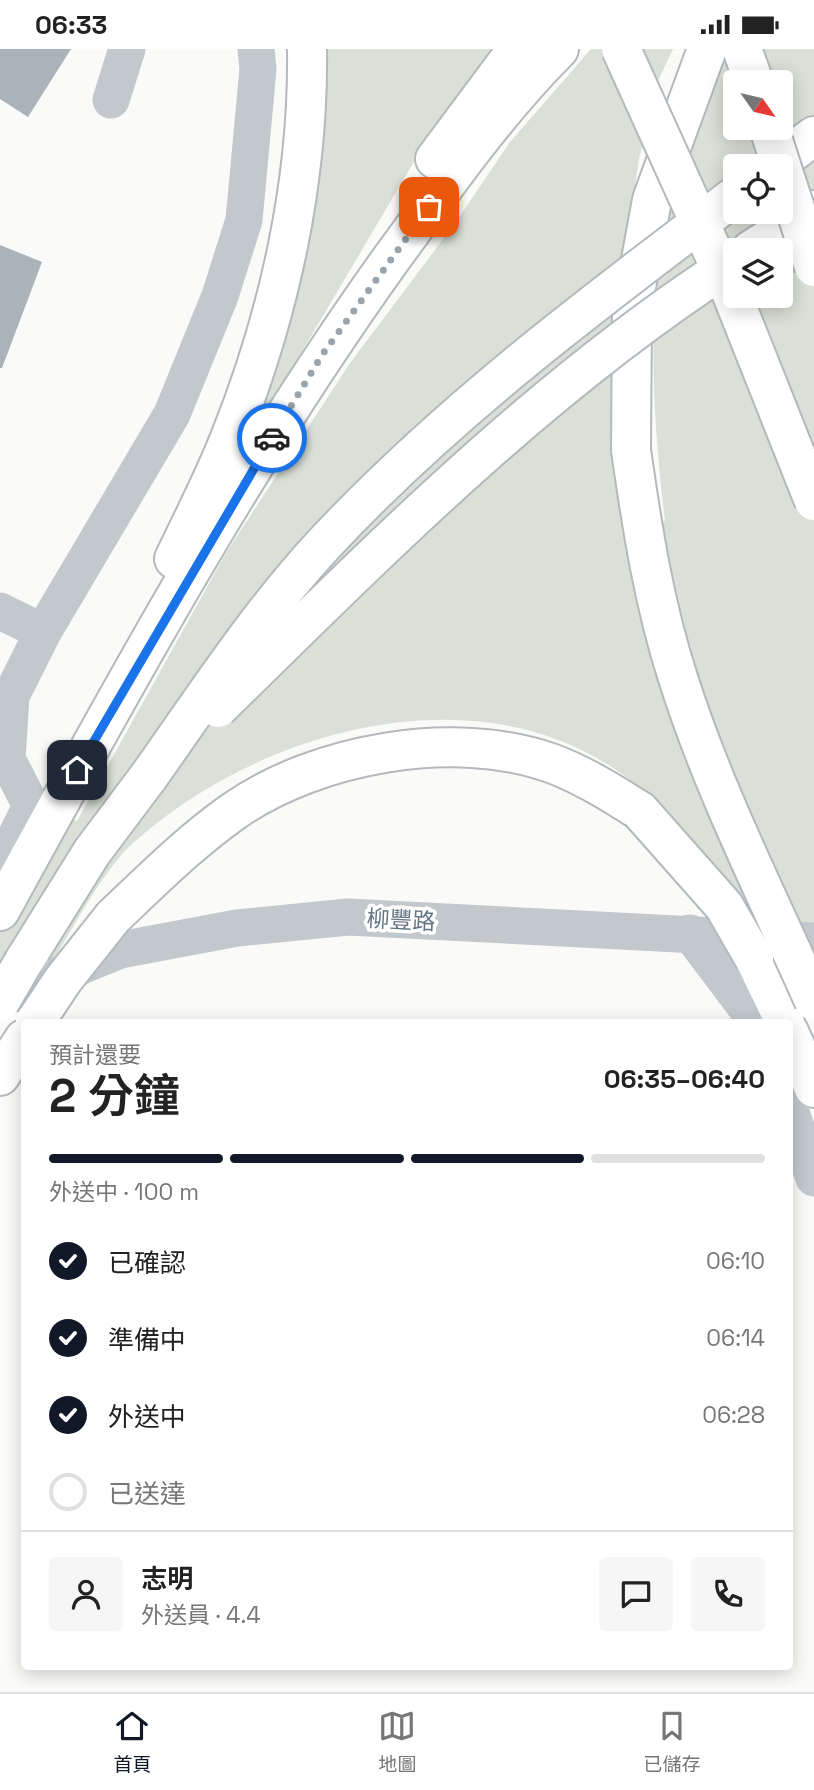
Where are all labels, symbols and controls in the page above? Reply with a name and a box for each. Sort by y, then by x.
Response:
text: 06:33 [35,8,107,42]
north arrow [723,70,793,140]
map controls [723,70,793,308]
button: locate [723,154,793,224]
pin [399,177,459,237]
icon: bag [410,188,448,226]
button: layers [723,238,793,308]
courier [237,403,307,473]
icon: car [253,419,291,457]
pin [47,740,107,800]
icon: home [58,751,96,789]
street label: 柳豐路 [366,903,436,937]
text: 預計還要 [49,1040,141,1070]
text: 06:35–06:40 [604,1062,765,1096]
text: 2 分鐘 [49,1067,180,1125]
text: 外送中 · 100 m [49,1177,199,1207]
icon: check [49,1242,87,1280]
text: 已確認 [108,1246,186,1280]
text: 06:10 [706,1246,765,1276]
icon: check [49,1319,87,1357]
text: 準備中 [108,1323,186,1357]
text: 06:14 [706,1323,765,1353]
icon: check [49,1396,87,1434]
text: 外送中 [108,1400,186,1434]
text: 06:28 [702,1400,765,1430]
text: 已送達 [108,1477,186,1511]
button: person [49,1557,123,1631]
button: chat [599,1557,673,1631]
button: phone [691,1557,765,1631]
text: 志明 [141,1562,193,1596]
text: 外送員 · 4.4 [141,1600,261,1630]
tab: 首頁 [113,1707,152,1777]
tab: 地圖 [378,1707,417,1777]
tab: 已儲存 [643,1707,701,1777]

